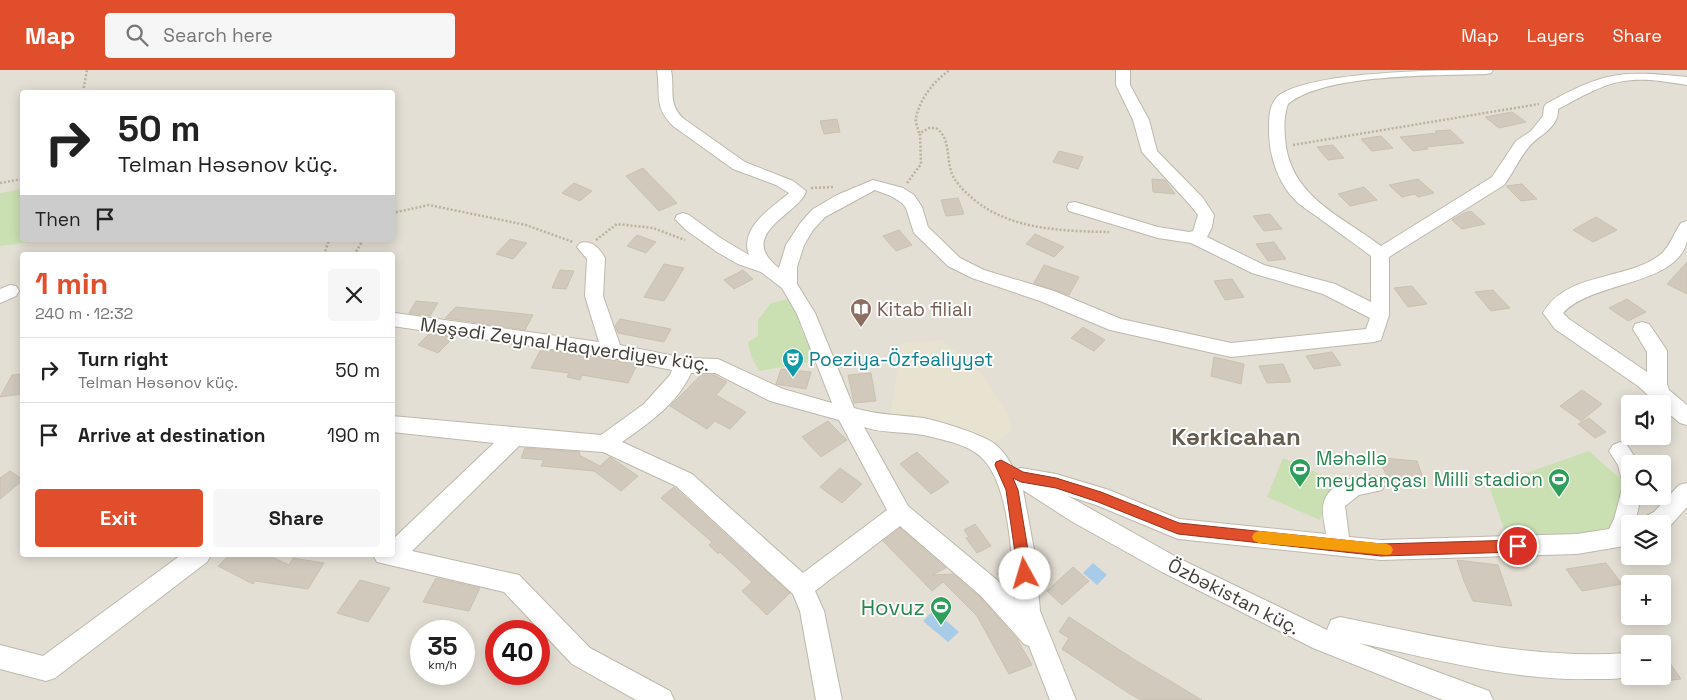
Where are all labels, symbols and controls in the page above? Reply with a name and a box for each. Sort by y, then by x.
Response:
search box [105,13,455,58]
text: Map [25,20,75,51]
icon: search [123,21,151,49]
text: Search here [163,23,273,48]
text: Map [1461,24,1499,47]
text: Layers [1527,24,1584,47]
text: Share [1612,24,1662,47]
text: 50 m [118,107,200,151]
icon: right [35,110,100,175]
text: Telman Həsənov küç. [118,150,338,178]
icon: arrive [91,205,119,233]
text: Then [35,207,81,232]
text: 1 min [35,264,108,303]
button: close [328,269,380,321]
library icon: Kitab filialı [849,297,873,328]
place label: Kitab filialı [877,297,972,322]
text: 240 m · 12:32 [35,303,133,324]
street label: Məşədi Zeynal Haqverdiyev küç. [419,312,711,377]
text: Turn right [78,347,168,372]
theatre icon: Poeziya-Özfəaliyyət [781,347,805,378]
place label: Poeziya-Özfəaliyyət [809,347,993,372]
icon: right [35,356,63,384]
text: 50 m [335,358,380,383]
text: Telman Həsənov küç. [78,372,238,393]
map controls [1621,395,1671,685]
button: sound [1621,395,1671,445]
icon: arrive [35,421,63,449]
district label: Kərkicahan [1171,421,1301,452]
text: Arrive at destination [78,423,266,448]
text: 190 m [327,423,380,448]
place label: Məhəllə meydançası [1316,446,1427,493]
button: search [1621,455,1671,505]
sports icon: Məhəllə meydançası [1288,457,1312,488]
place label: Milli stadion [1434,467,1543,492]
sports icon: Milli stadion [1547,467,1571,498]
button: Exit [35,489,203,547]
button: Share [213,489,380,547]
button: layers [1621,515,1671,565]
pin [1497,525,1539,567]
icon: arrive [1504,532,1532,560]
position arrow [998,547,1050,599]
street label: Özbəkistan küç. [1164,552,1304,640]
button: + [1621,575,1671,625]
place label: Hovuz [861,593,925,621]
sports icon: Hovuz [929,595,953,626]
speed limit sign: 40 [485,620,550,685]
text: 35 [427,630,458,662]
button: − [1621,635,1671,685]
text: km/h [428,657,457,673]

